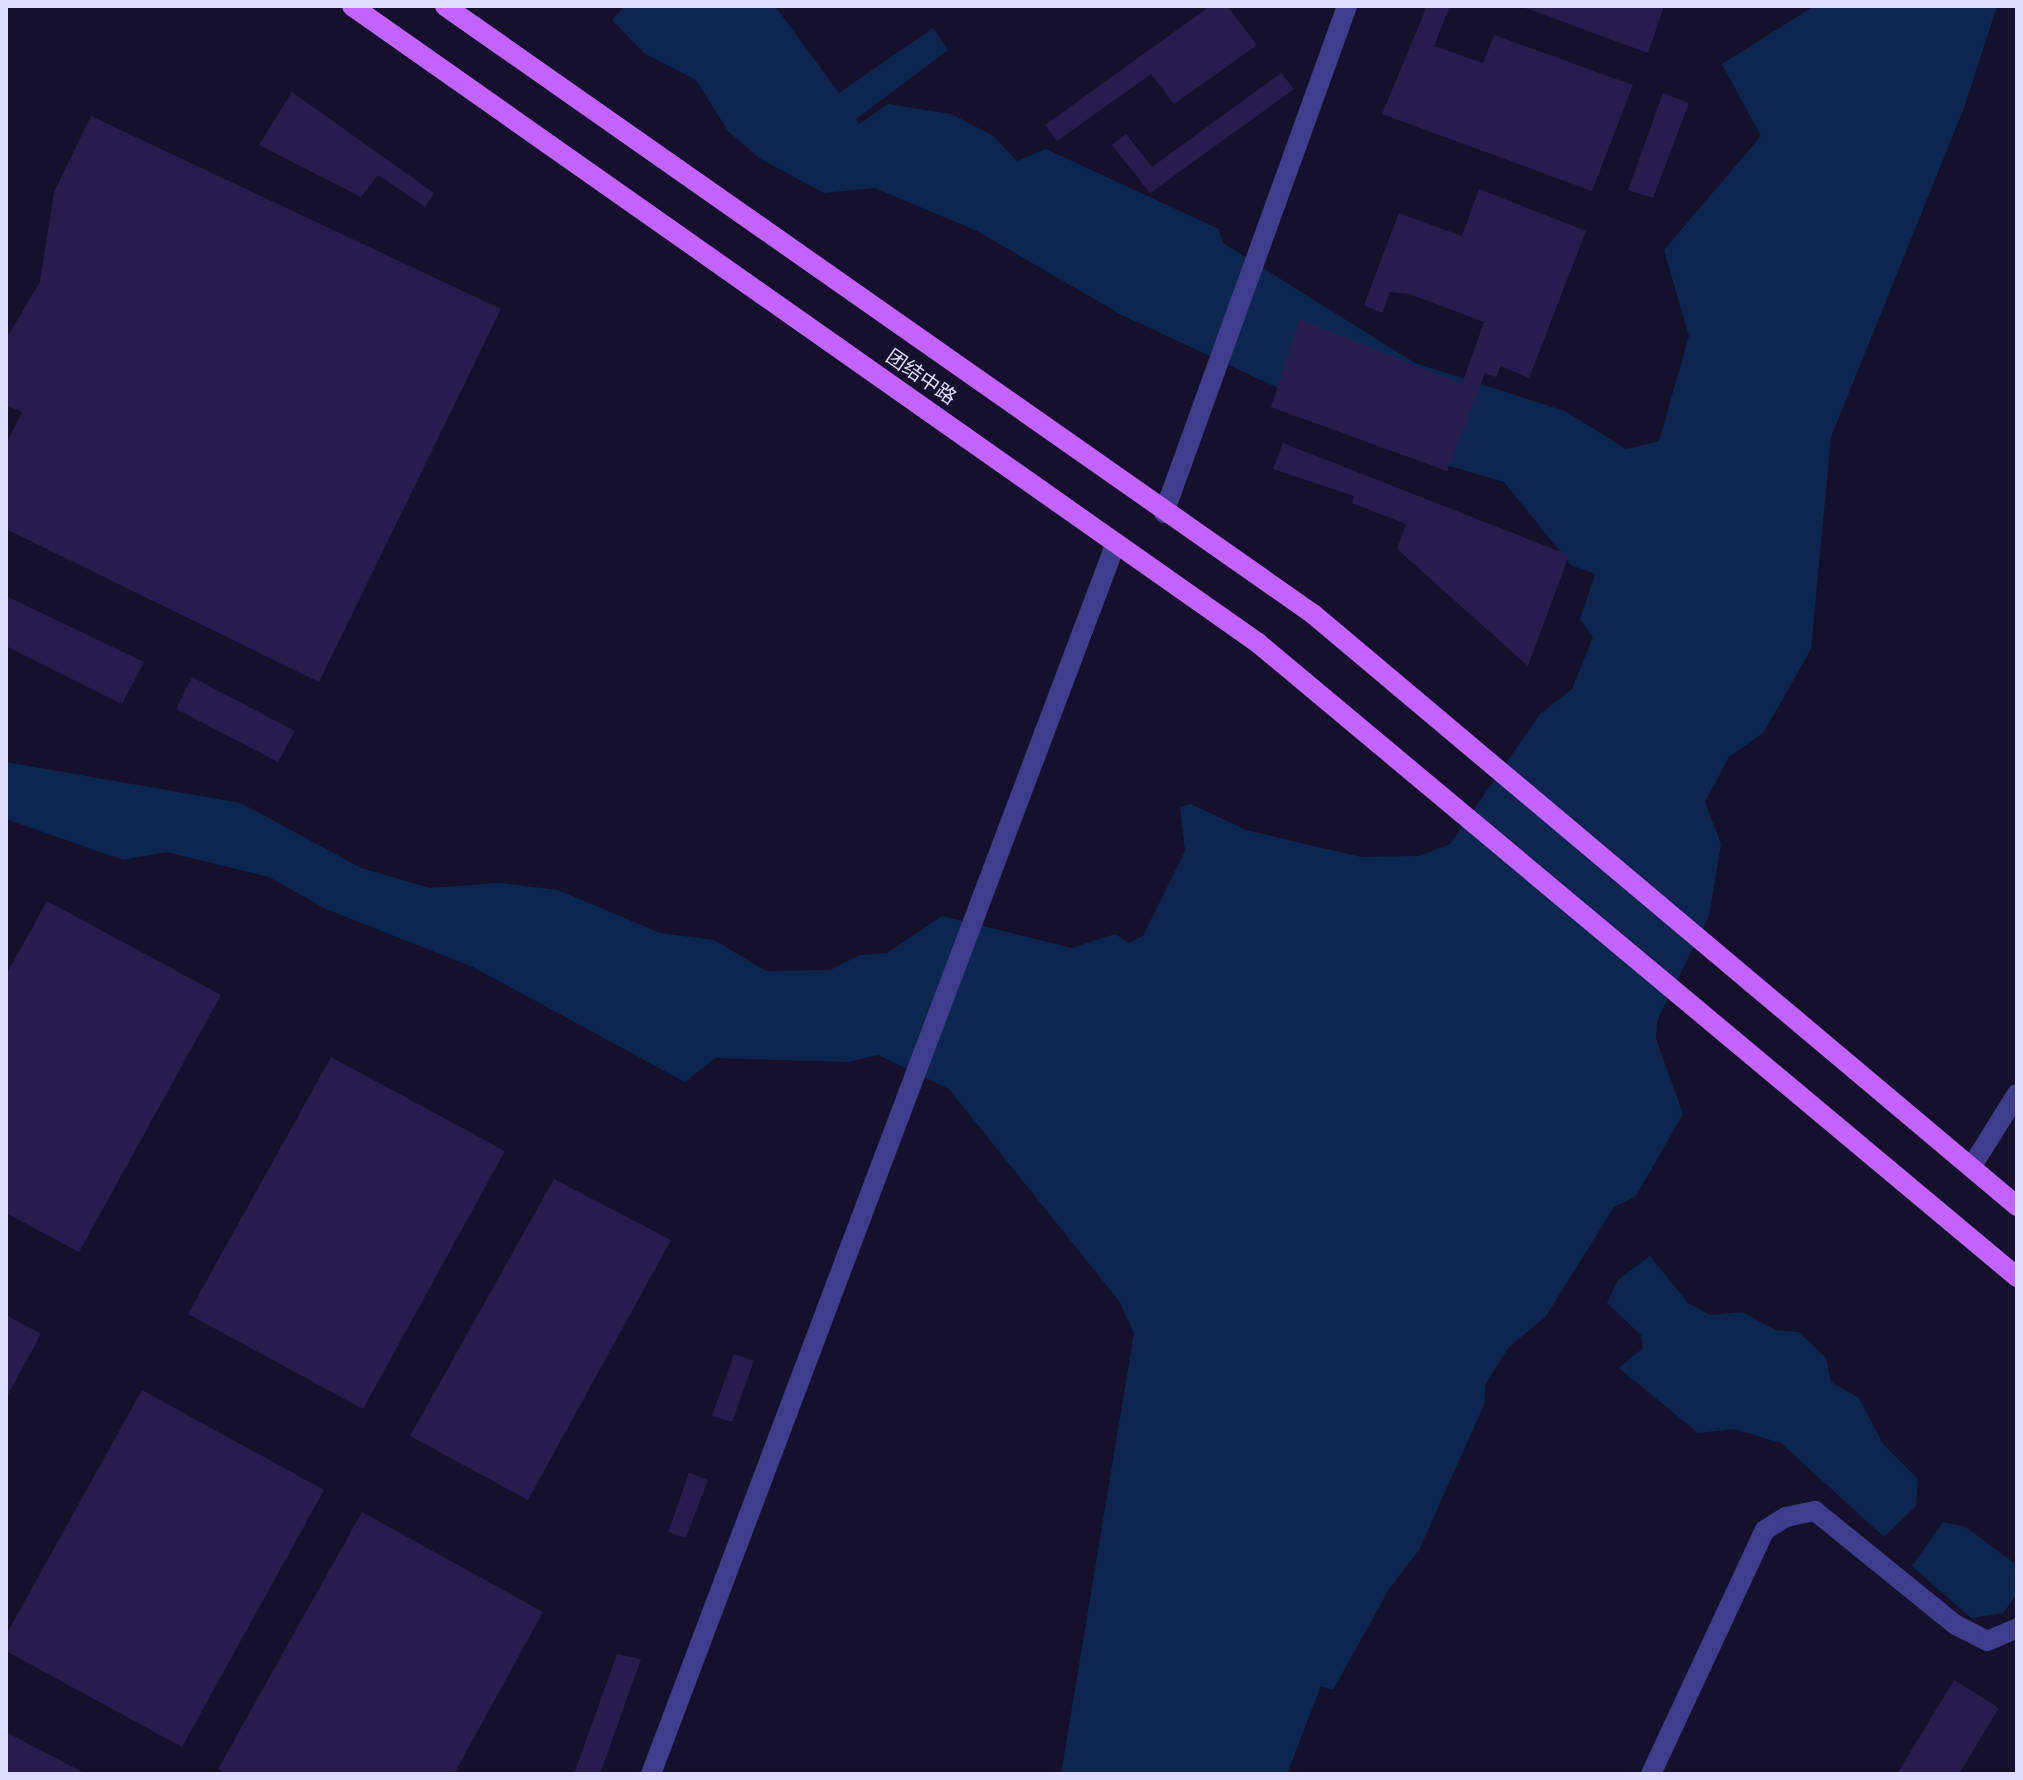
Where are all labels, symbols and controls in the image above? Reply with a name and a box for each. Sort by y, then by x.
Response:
street label: 团结中路 [881,344,961,410]

